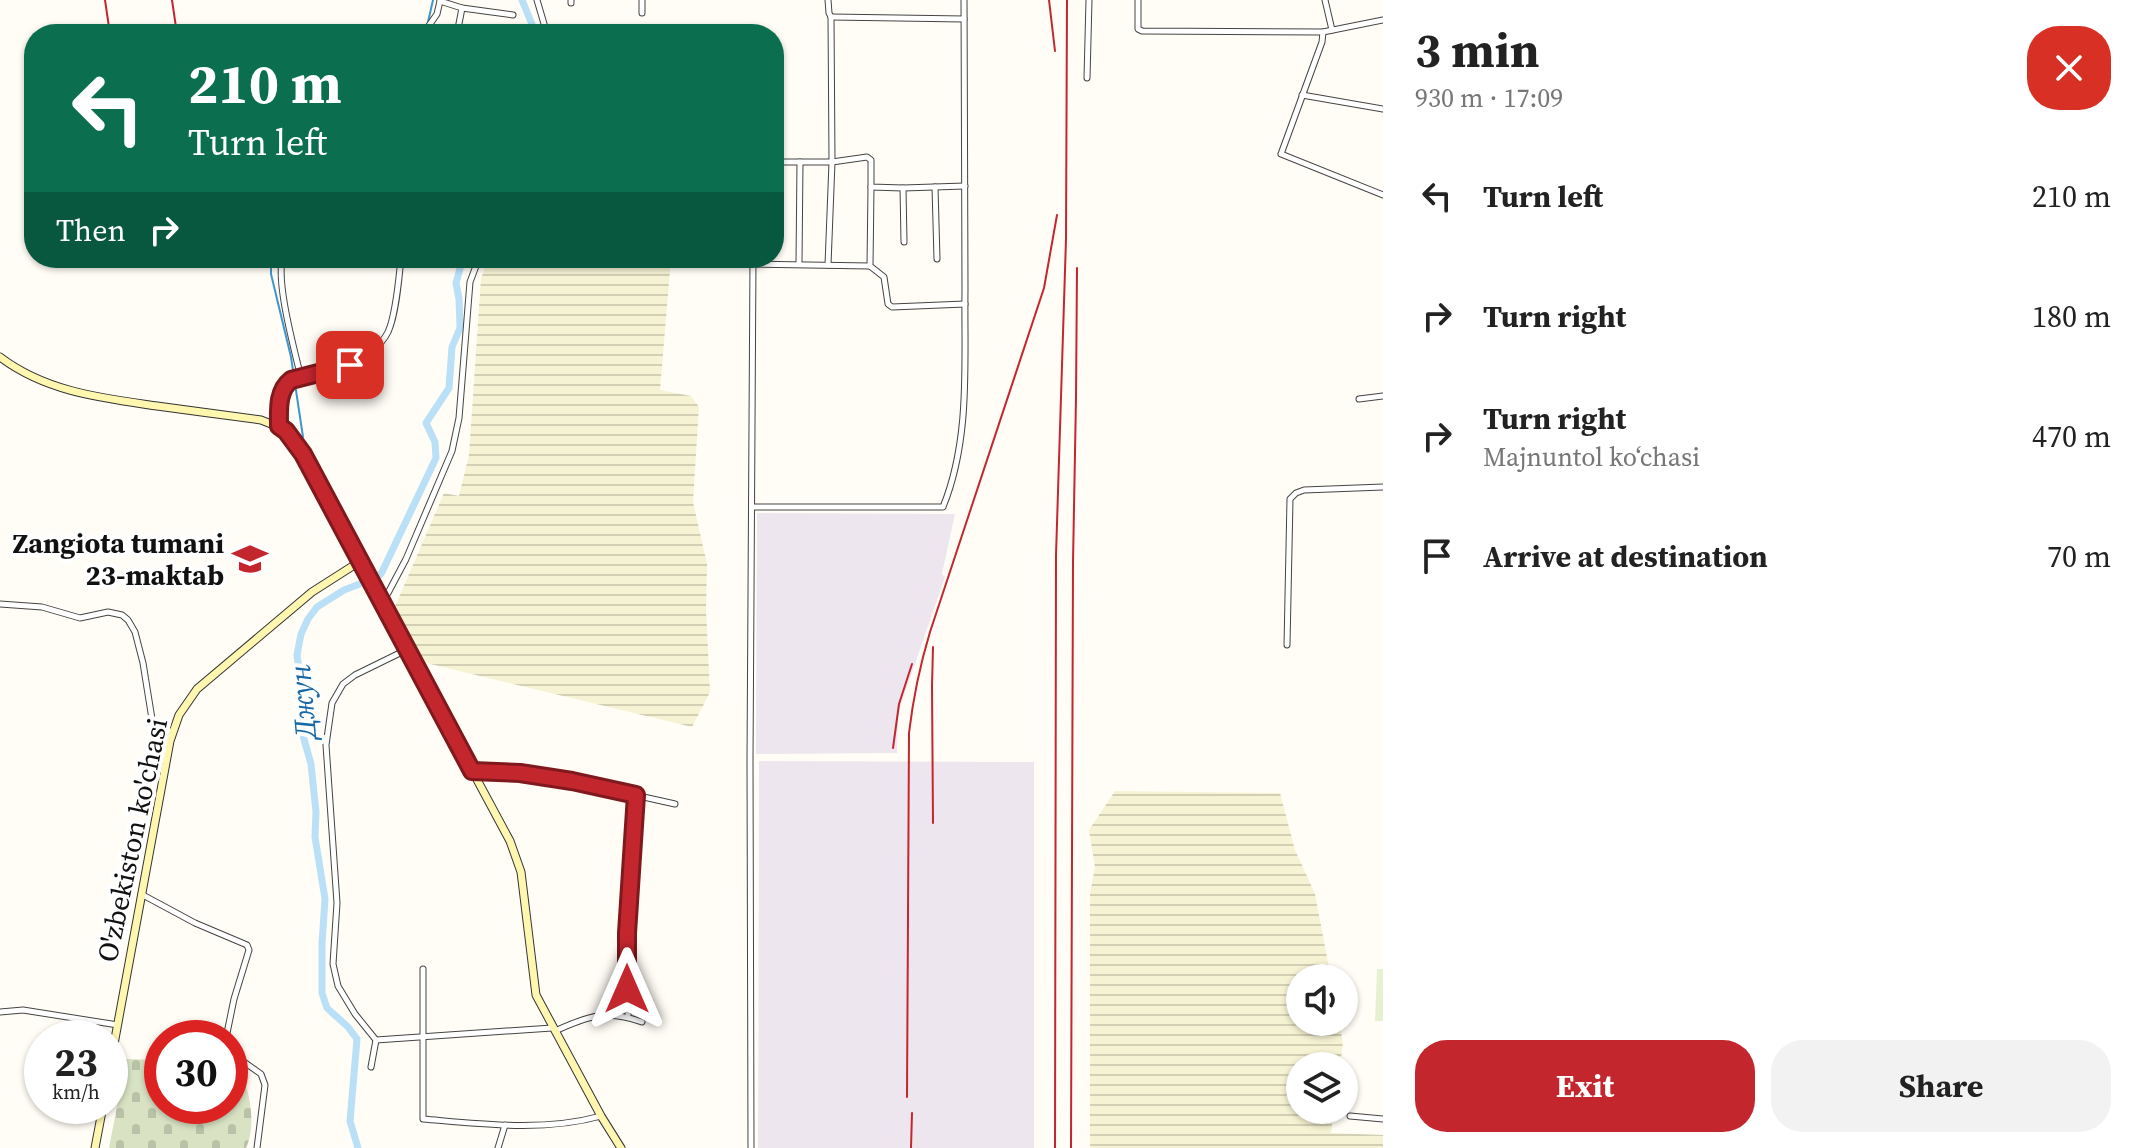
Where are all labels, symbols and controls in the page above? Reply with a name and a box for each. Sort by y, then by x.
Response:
text: 3 min [1415,17,1540,83]
button: close [2027,26,2111,110]
text: 210 m [188,45,342,122]
icon: left [56,56,160,160]
text: 930 m · 17:09 [1415,80,1563,116]
text: Turn left [188,118,327,167]
icon: left [1415,174,1459,218]
text: Turn left [1483,176,1603,217]
text: 210 m [2032,176,2111,217]
icon: right [142,208,186,252]
text: Then [56,210,126,251]
icon: right [1415,294,1459,338]
text: Turn right [1483,296,1626,337]
text: 180 m [2032,296,2111,337]
pin [316,331,384,399]
icon: arrive [328,343,372,387]
text: Turn right [1483,398,1626,439]
icon: right [1415,414,1459,458]
text: 470 m [2032,416,2111,457]
text: Majnuntol ko‘chasi [1483,439,1700,475]
place label: Zangiota tumani 23-maktab [13,524,224,594]
icon: arrive [1415,534,1459,578]
text: Arrive at destination [1483,536,1768,577]
text: 70 m [2047,536,2111,577]
school or university icon: Zangiota tumani 23-maktab [231,540,269,578]
water label: Джун [279,663,326,743]
street label: O'zbekiston ko'chasi [88,715,176,965]
position arrow [585,947,669,1031]
map controls [1286,964,1358,1124]
button: sound [1286,964,1358,1036]
speed limit sign: 30 [144,1020,248,1124]
text: 23 [54,1035,98,1089]
button: Exit [1415,1040,1755,1132]
button: Share [1771,1040,2111,1132]
button: layers [1286,1052,1358,1124]
text: km/h [52,1078,100,1106]

